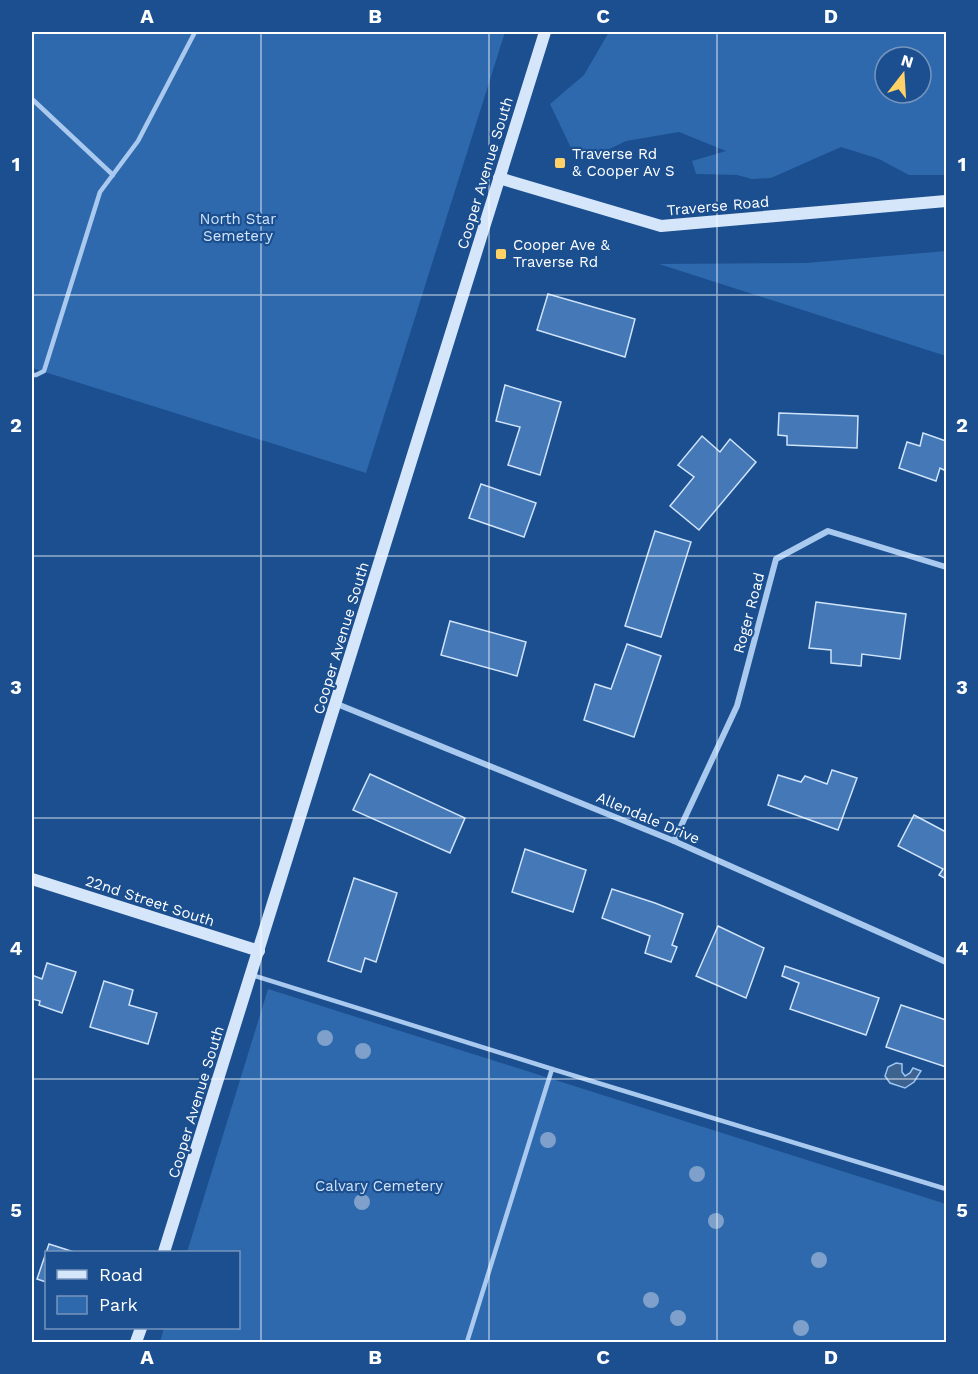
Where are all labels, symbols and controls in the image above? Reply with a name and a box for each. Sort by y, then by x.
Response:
text: A [140,4,154,28]
text: B [368,4,382,28]
text: C [596,4,610,28]
text: D [824,4,838,28]
north arrow [873,45,933,105]
text: N [899,50,916,72]
street label: Cooper Avenue South [453,95,517,251]
place label: Traverse Rd & Cooper Av S [572,145,675,180]
text: 1 [12,152,20,176]
text: 1 [958,152,966,176]
marker: Traverse Rd & Cooper Av S [553,156,567,170]
street label: Traverse Road [666,193,770,219]
park label: North Star Semetery [200,210,276,245]
place label: Cooper Ave & Traverse Rd [513,236,611,271]
marker: Cooper Ave & Traverse Rd [494,247,508,261]
text: 2 [10,413,22,437]
text: 2 [956,413,968,437]
street label: Cooper Avenue South [309,560,373,716]
street label: Roger Road [730,571,768,655]
text: 3 [10,675,22,699]
text: 3 [956,675,968,699]
street label: Allendale Drive [594,788,702,848]
street label: 22nd Street South [83,872,217,930]
text: 4 [10,936,23,960]
text: 4 [956,936,969,960]
street label: Cooper Avenue South [164,1024,228,1180]
park label: Calvary Cemetery [315,1177,443,1195]
text: 5 [10,1198,22,1222]
text: 5 [956,1198,968,1222]
legend [45,1251,240,1329]
text: Road [99,1264,143,1285]
text: Park [99,1294,138,1315]
text: A [140,1345,154,1369]
text: B [368,1345,382,1369]
text: C [596,1345,610,1369]
text: D [824,1345,838,1369]

